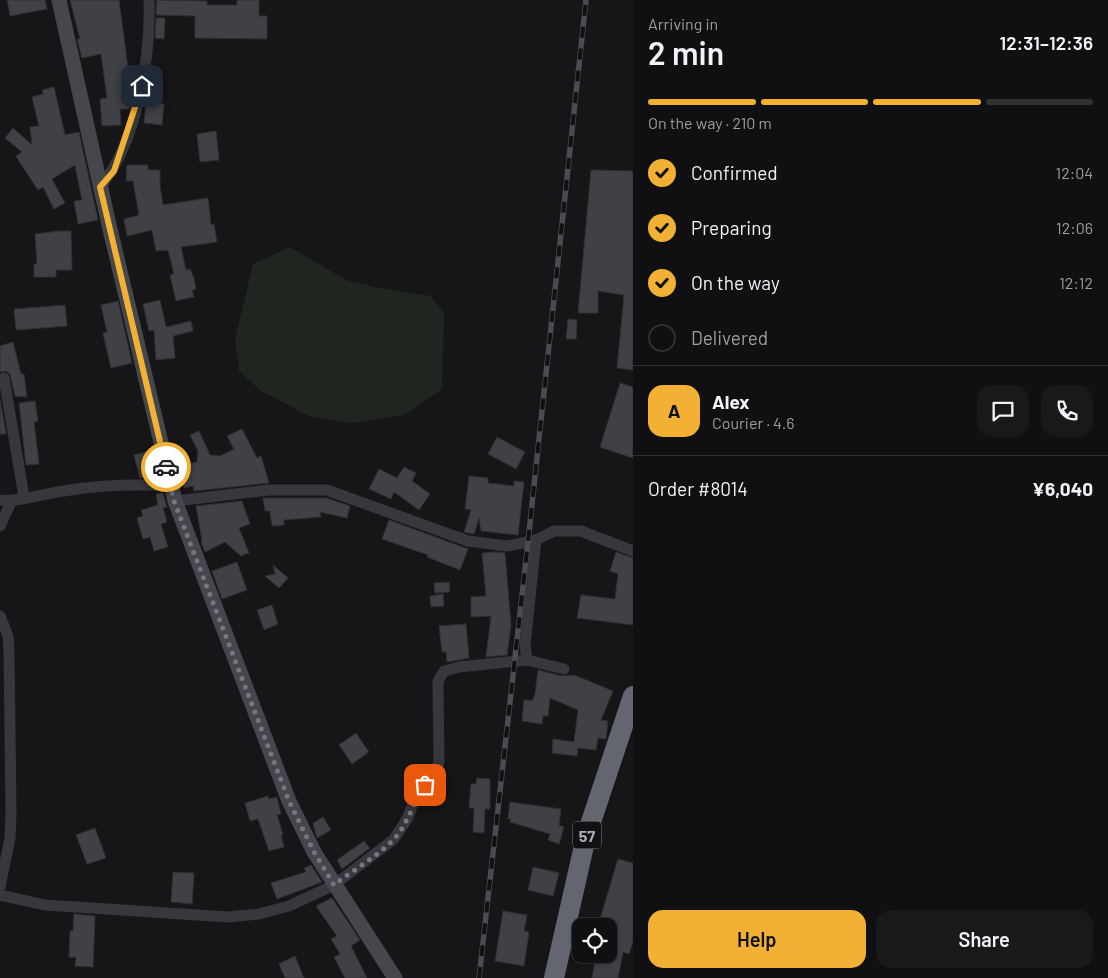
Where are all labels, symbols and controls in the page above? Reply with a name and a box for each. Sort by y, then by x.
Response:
text: Arriving in [648,14,718,33]
text: 12:31–12:36 [999,31,1093,54]
text: 2 min [648,33,724,71]
pin [121,65,163,107]
icon: home [128,72,156,100]
text: On the way · 210 m [648,113,772,132]
icon: check [648,159,676,187]
text: Confirmed [691,161,778,184]
text: 12:04 [1056,163,1093,182]
icon: check [648,214,676,242]
text: Preparing [691,216,772,239]
text: 12:06 [1056,218,1093,237]
icon: check [648,269,676,297]
text: On the way [691,271,780,294]
text: 12:12 [1059,273,1093,292]
text: Delivered [691,326,768,349]
button: chat [977,385,1029,437]
button: phone [1041,385,1093,437]
text: Alex [712,390,750,413]
text: A [668,399,680,422]
text: Courier · 4.6 [712,413,795,432]
courier [141,442,191,492]
icon: car [152,453,180,481]
text: Order #8014 [648,477,748,500]
text: ¥6,040 [1032,477,1093,500]
pin [404,764,446,806]
icon: bag [411,771,439,799]
road number: 57 [573,822,601,848]
button: Help [648,910,866,968]
button: Share [876,910,1093,968]
map controls [572,918,617,963]
button: locate [572,918,617,963]

